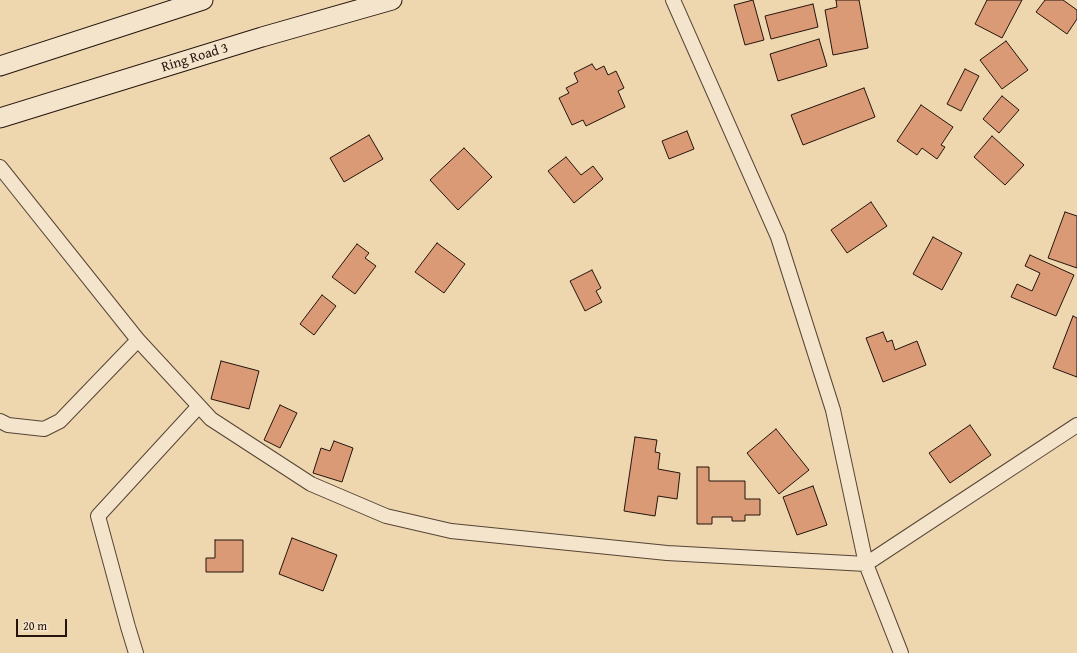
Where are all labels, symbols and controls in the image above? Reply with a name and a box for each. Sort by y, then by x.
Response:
street label: Ring Road 3 [160,40,230,76]
scale bar [18,611,69,637]
text: 20 m [23,617,47,634]

